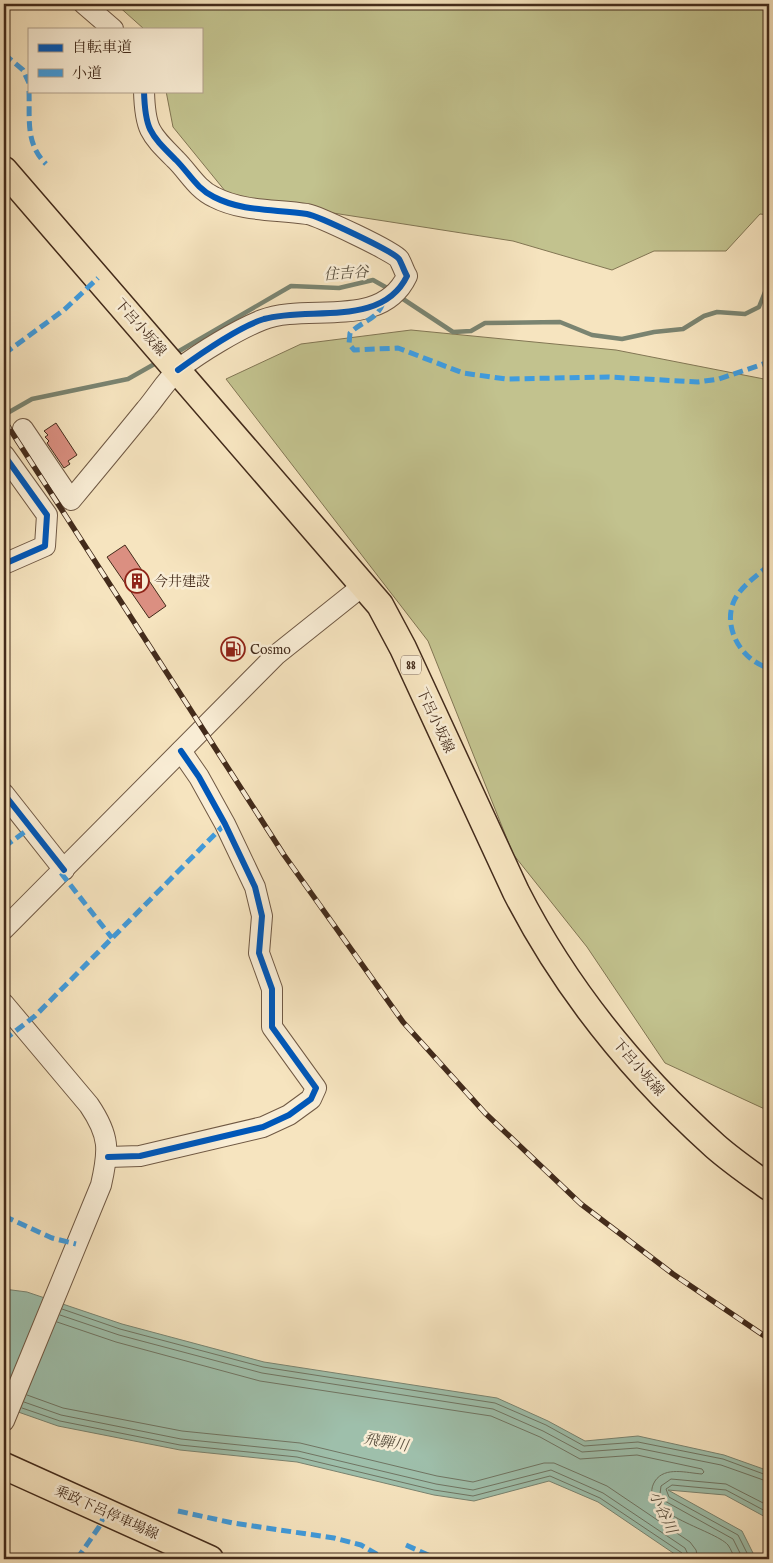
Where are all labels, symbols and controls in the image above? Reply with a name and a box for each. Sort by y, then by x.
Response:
legend [28,28,202,92]
text: 自転車道 [72,38,132,57]
text: 小道 [72,64,102,83]
water label: 住吉谷 [323,262,370,285]
street label: 下呂小坂線 [110,295,170,360]
building icon: 今井建設 [124,568,150,594]
place label: 今井建設 [154,573,210,591]
fuel station icon: Cosmo [220,636,246,662]
place label: Cosmo [250,641,291,659]
road number: 88 [401,656,421,674]
street label: 下呂小坂線 [412,685,458,756]
street label: 下呂小坂線 [608,1035,668,1100]
water label: 飛騨川 [362,1429,412,1456]
street label: 乗政下呂停車場線 [52,1482,161,1544]
water label: 小谷川 [644,1488,682,1538]

